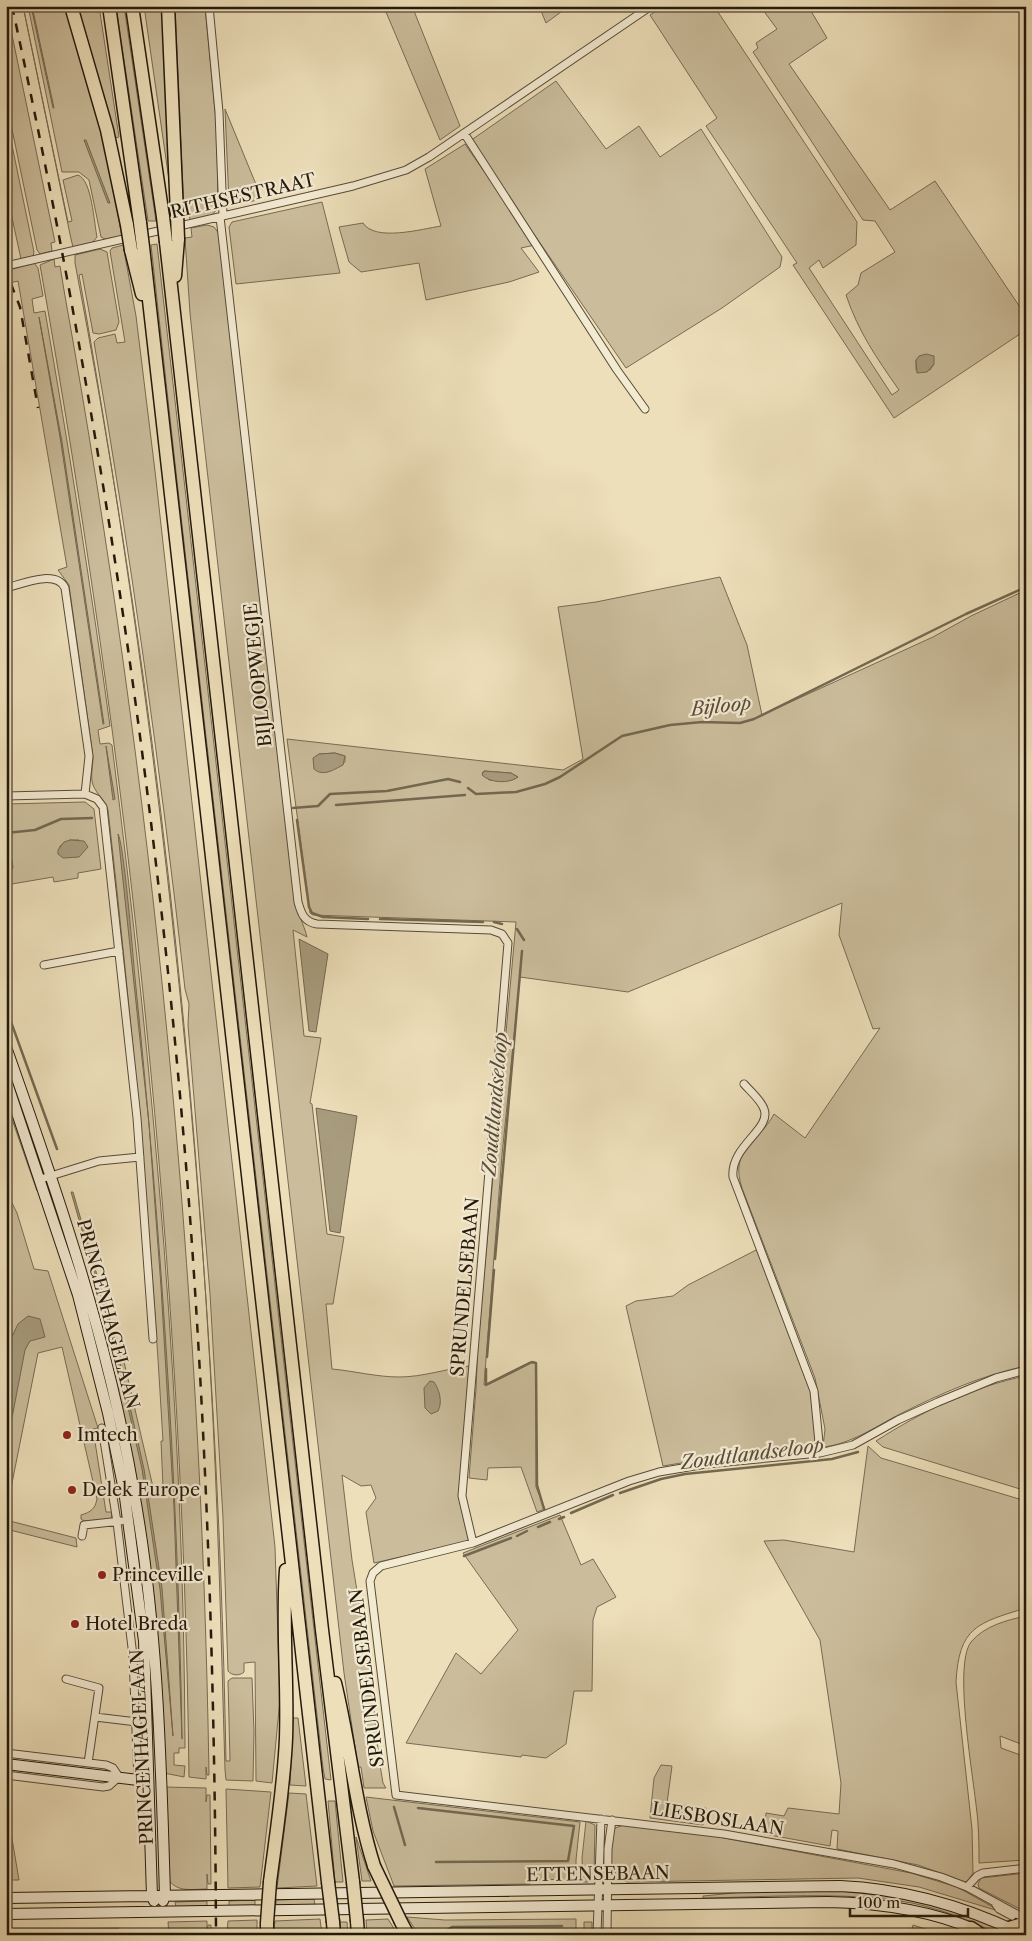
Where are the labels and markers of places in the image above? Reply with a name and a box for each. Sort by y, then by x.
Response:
place label: Imtech [77,1424,138,1446]
marker: Imtech [61,1429,73,1441]
place label: Delek Europe [82,1479,200,1501]
marker: Delek Europe [66,1484,78,1496]
place label: Princeville [112,1564,203,1586]
marker: Princeville [96,1569,108,1581]
place label: Hotel Breda [85,1613,189,1635]
marker: Hotel Breda [69,1618,81,1630]

